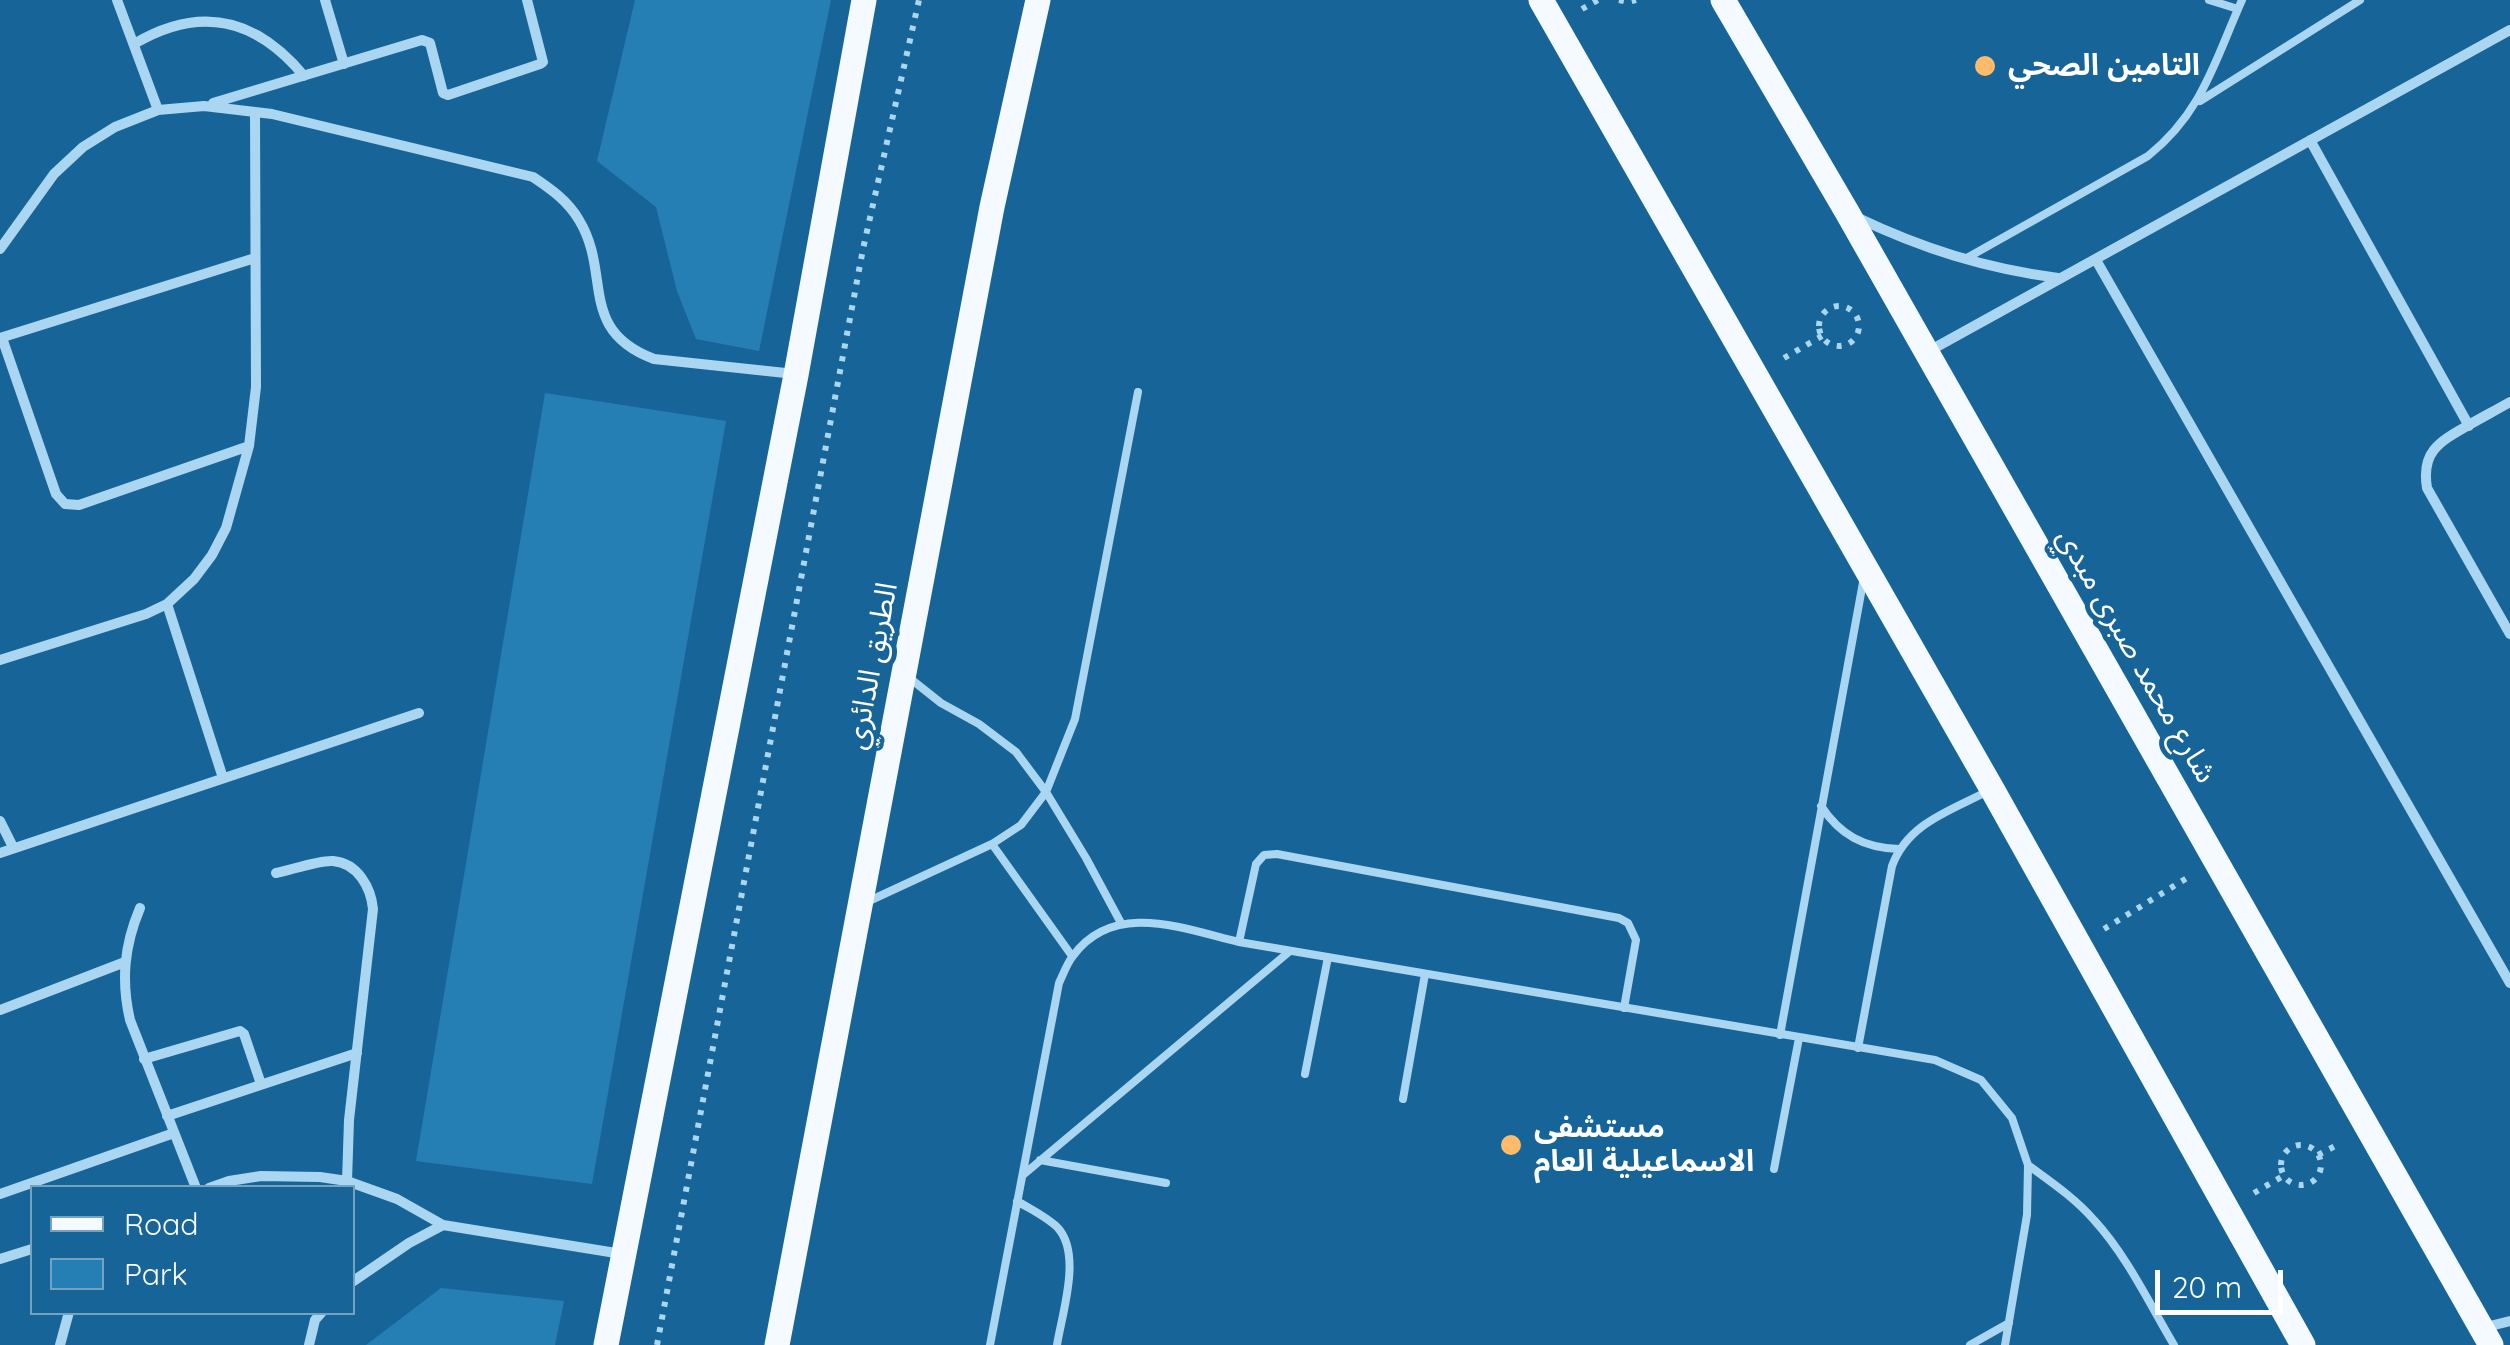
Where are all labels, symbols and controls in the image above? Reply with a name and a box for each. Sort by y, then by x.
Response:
place label: التامين الصحي [2008,48,2200,84]
marker: التامين الصحي [1972,53,1998,79]
street label: شارع محمد صبرى مبدي [2048,522,2224,790]
street label: الطريق الدائري [838,579,906,753]
place label: مستشفى الاسماعيلية العام [1534,1110,1754,1180]
marker: مستشفى الاسماعيلية العام [1498,1132,1524,1158]
legend [30,1185,355,1315]
text: Road [124,1205,198,1243]
scale bar [2160,1250,2288,1312]
text: Park [124,1255,188,1293]
text: 20 m [2172,1268,2242,1306]

